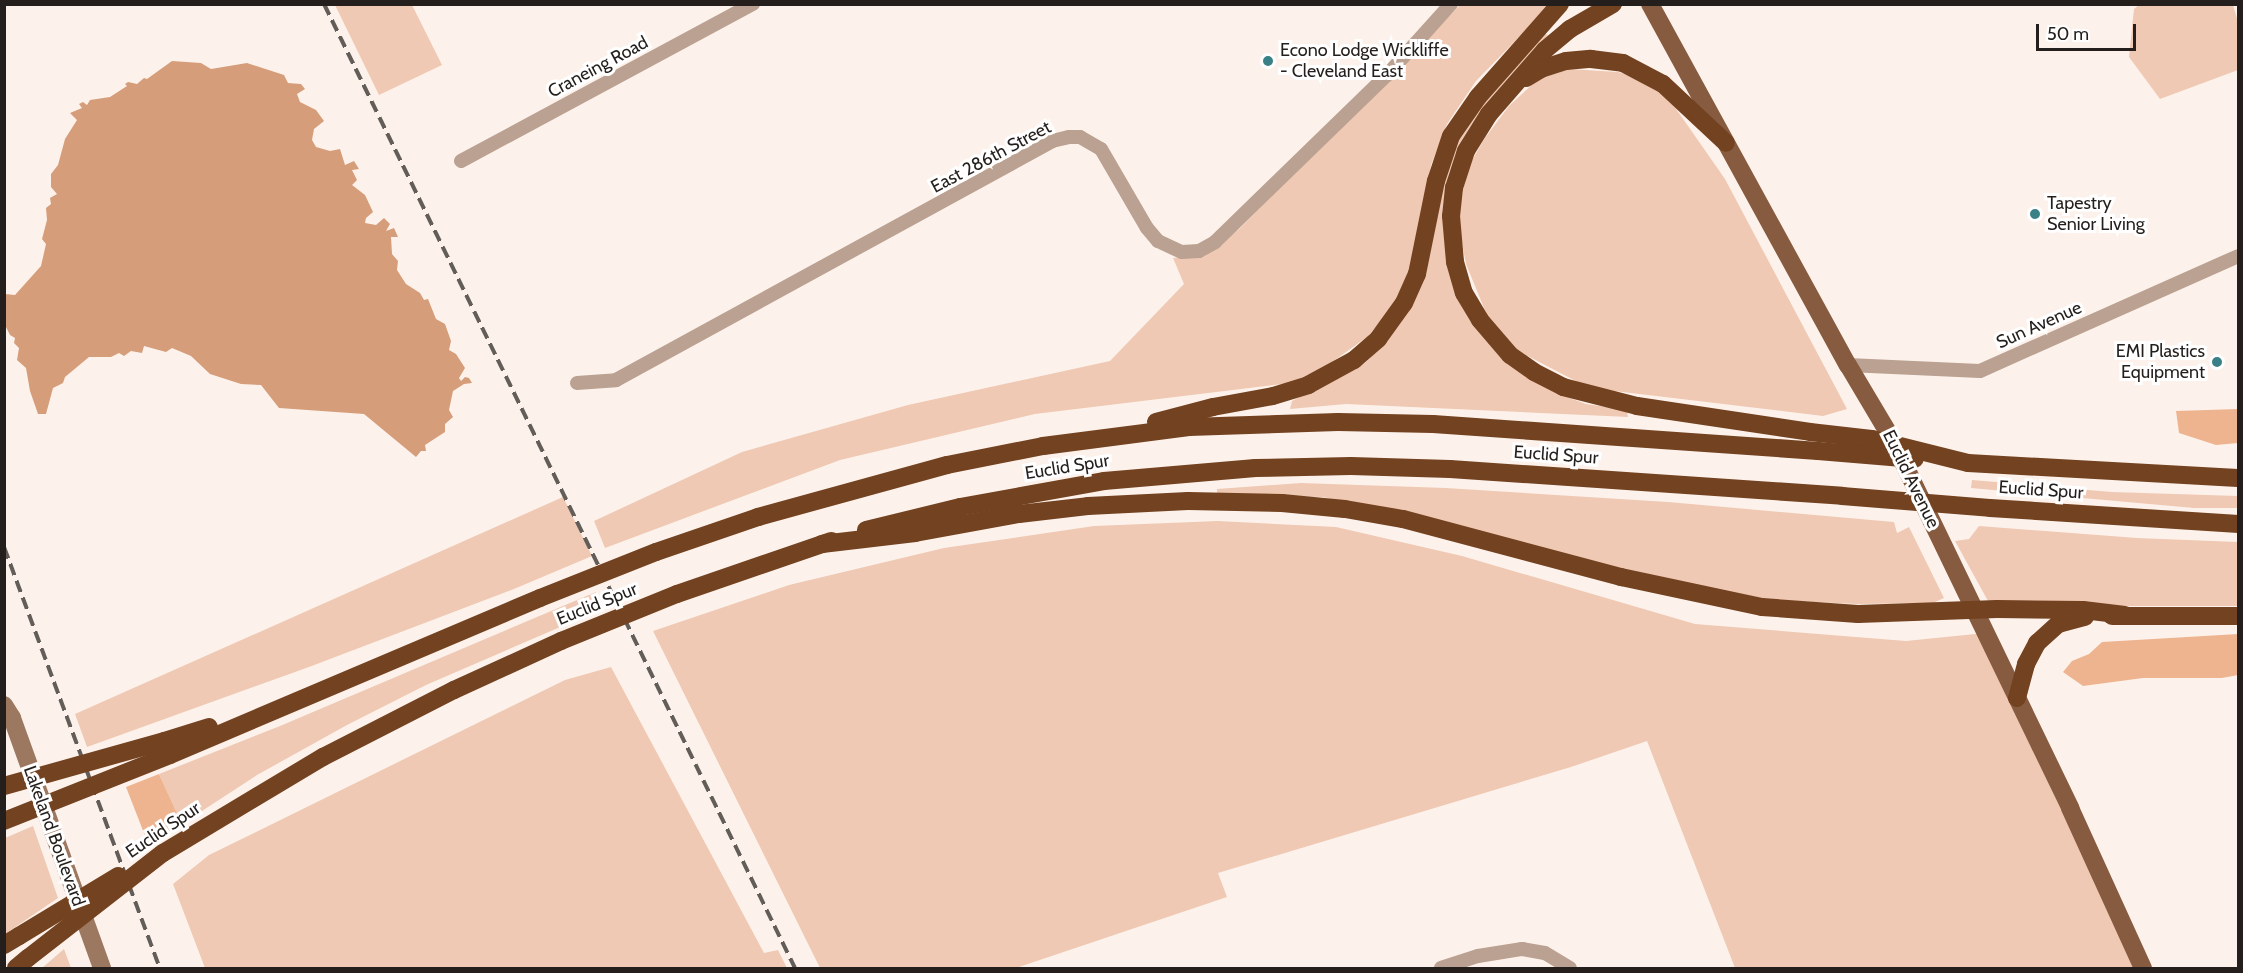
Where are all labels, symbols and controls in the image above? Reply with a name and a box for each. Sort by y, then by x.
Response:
scale bar [2039,12,2140,50]
text: 50 m [2047,23,2089,45]
street label: Craneing Road [544,32,652,102]
place label: Econo Lodge Wickliffe - Cleveland East [1280,40,1449,82]
marker: Econo Lodge Wickliffe - Cleveland East [1261,54,1275,68]
street label: East 286th Street [927,116,1055,198]
place label: Tapestry Senior Living [2047,193,2145,236]
marker: Tapestry Senior Living [2028,207,2042,221]
street label: Sun Avenue [1993,297,2085,353]
place label: EMI Plastics Equipment [2116,341,2205,384]
marker: EMI Plastics Equipment [2210,355,2224,369]
street label: Euclid Avenue [1878,426,1944,532]
street label: Euclid Spur [1513,441,1599,469]
street label: Euclid Spur [1023,450,1111,484]
street label: Euclid Spur [1998,476,2084,504]
street label: Euclid Spur [554,578,640,630]
street label: Lakeland Boulevard [19,763,89,909]
street label: Euclid Spur [122,797,204,863]

